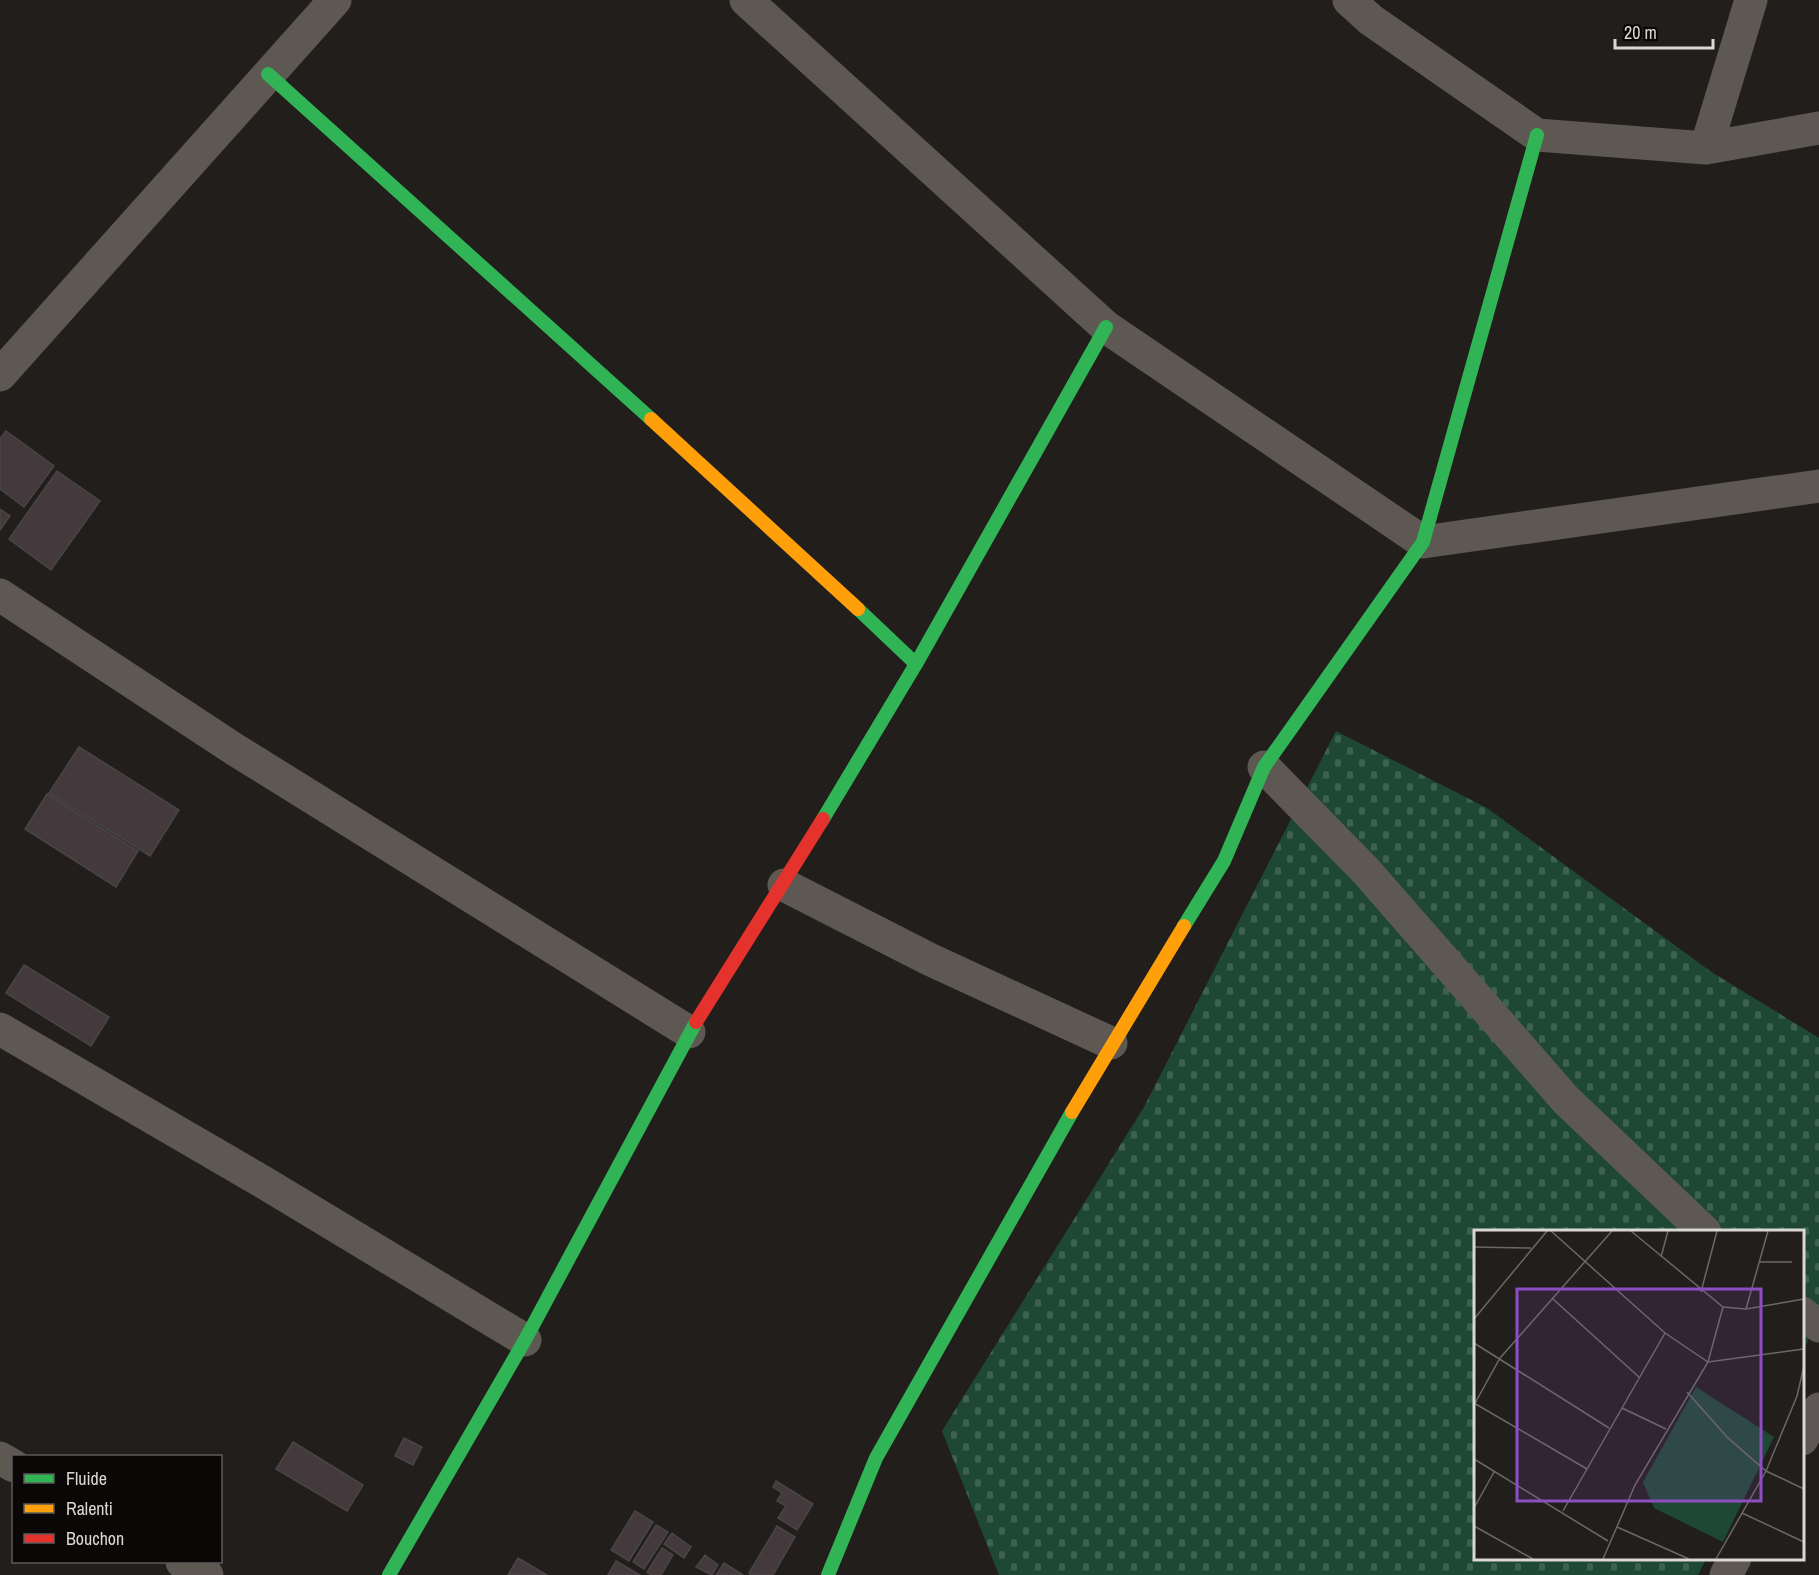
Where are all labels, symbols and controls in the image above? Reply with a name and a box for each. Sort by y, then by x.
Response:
scale bar [1615,12,1712,50]
text: 20 m [1624,20,1657,45]
inset map [1474,1230,1804,1560]
legend [12,1455,222,1563]
text: Fluide [66,1466,107,1491]
text: Ralenti [66,1496,113,1521]
text: Bouchon [66,1526,124,1551]

